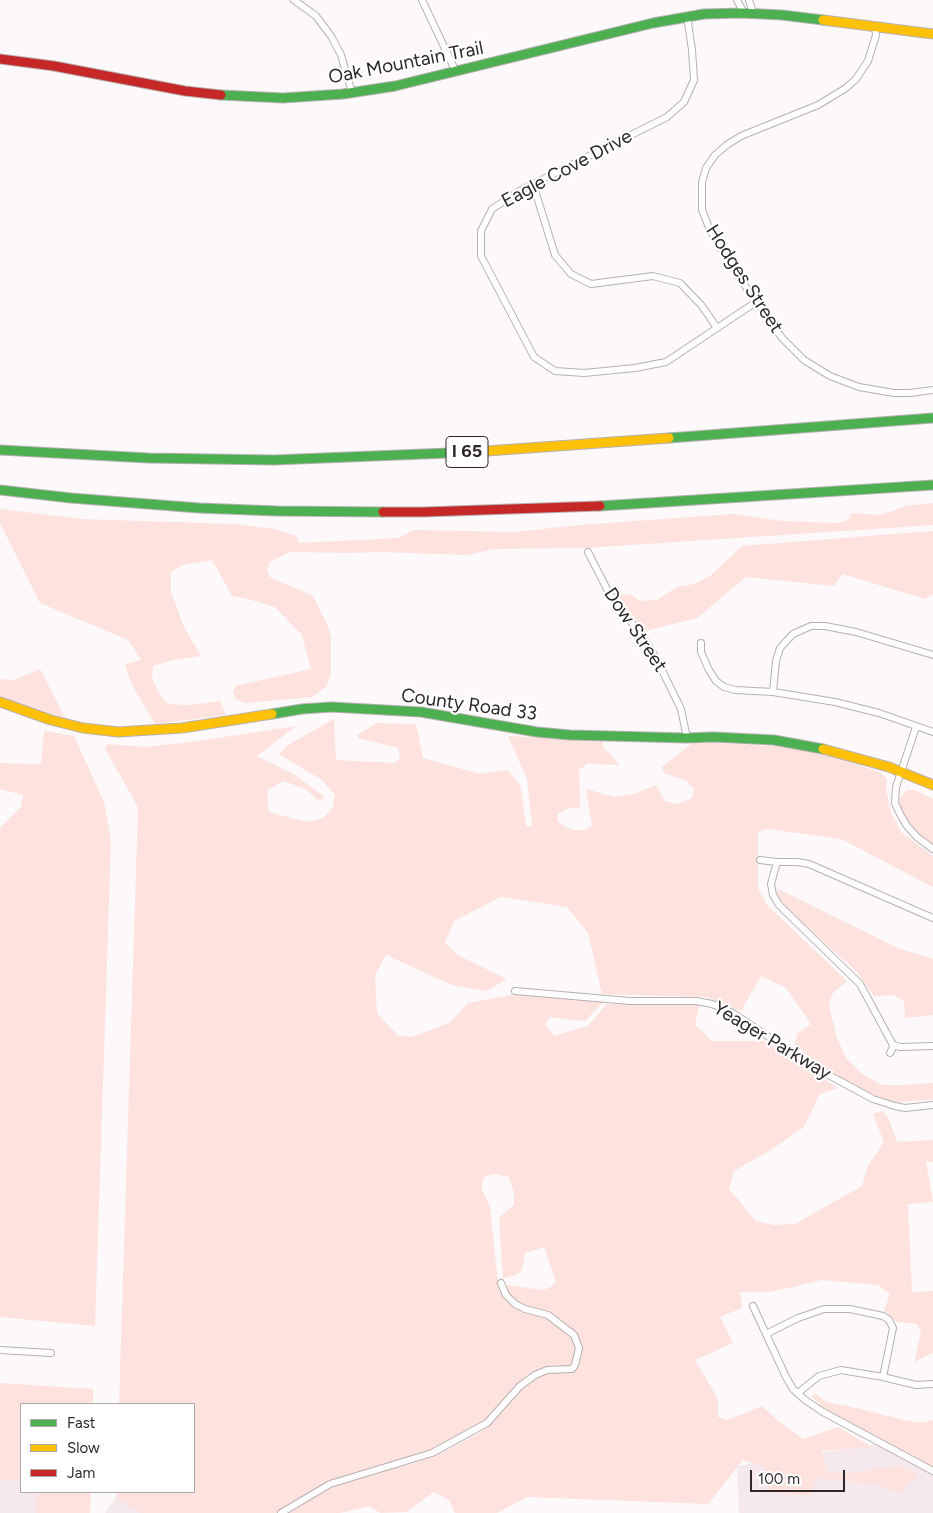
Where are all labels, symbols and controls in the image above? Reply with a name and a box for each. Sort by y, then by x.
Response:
street label: Oak Mountain Trail [327,37,485,89]
street label: Eagle Cove Drive [498,125,636,213]
street label: Hodges Street [700,221,788,337]
road number: I 65 [446,437,488,468]
street label: Dow Street [599,584,671,676]
street label: County Road 33 [400,684,538,726]
street label: Yeager Parkway [709,997,835,1085]
legend [20,1403,195,1493]
text: Fast [67,1414,95,1432]
text: Slow [67,1439,100,1457]
scale bar [753,1460,848,1492]
text: Jam [67,1464,95,1482]
text: 100 m [758,1470,800,1488]

